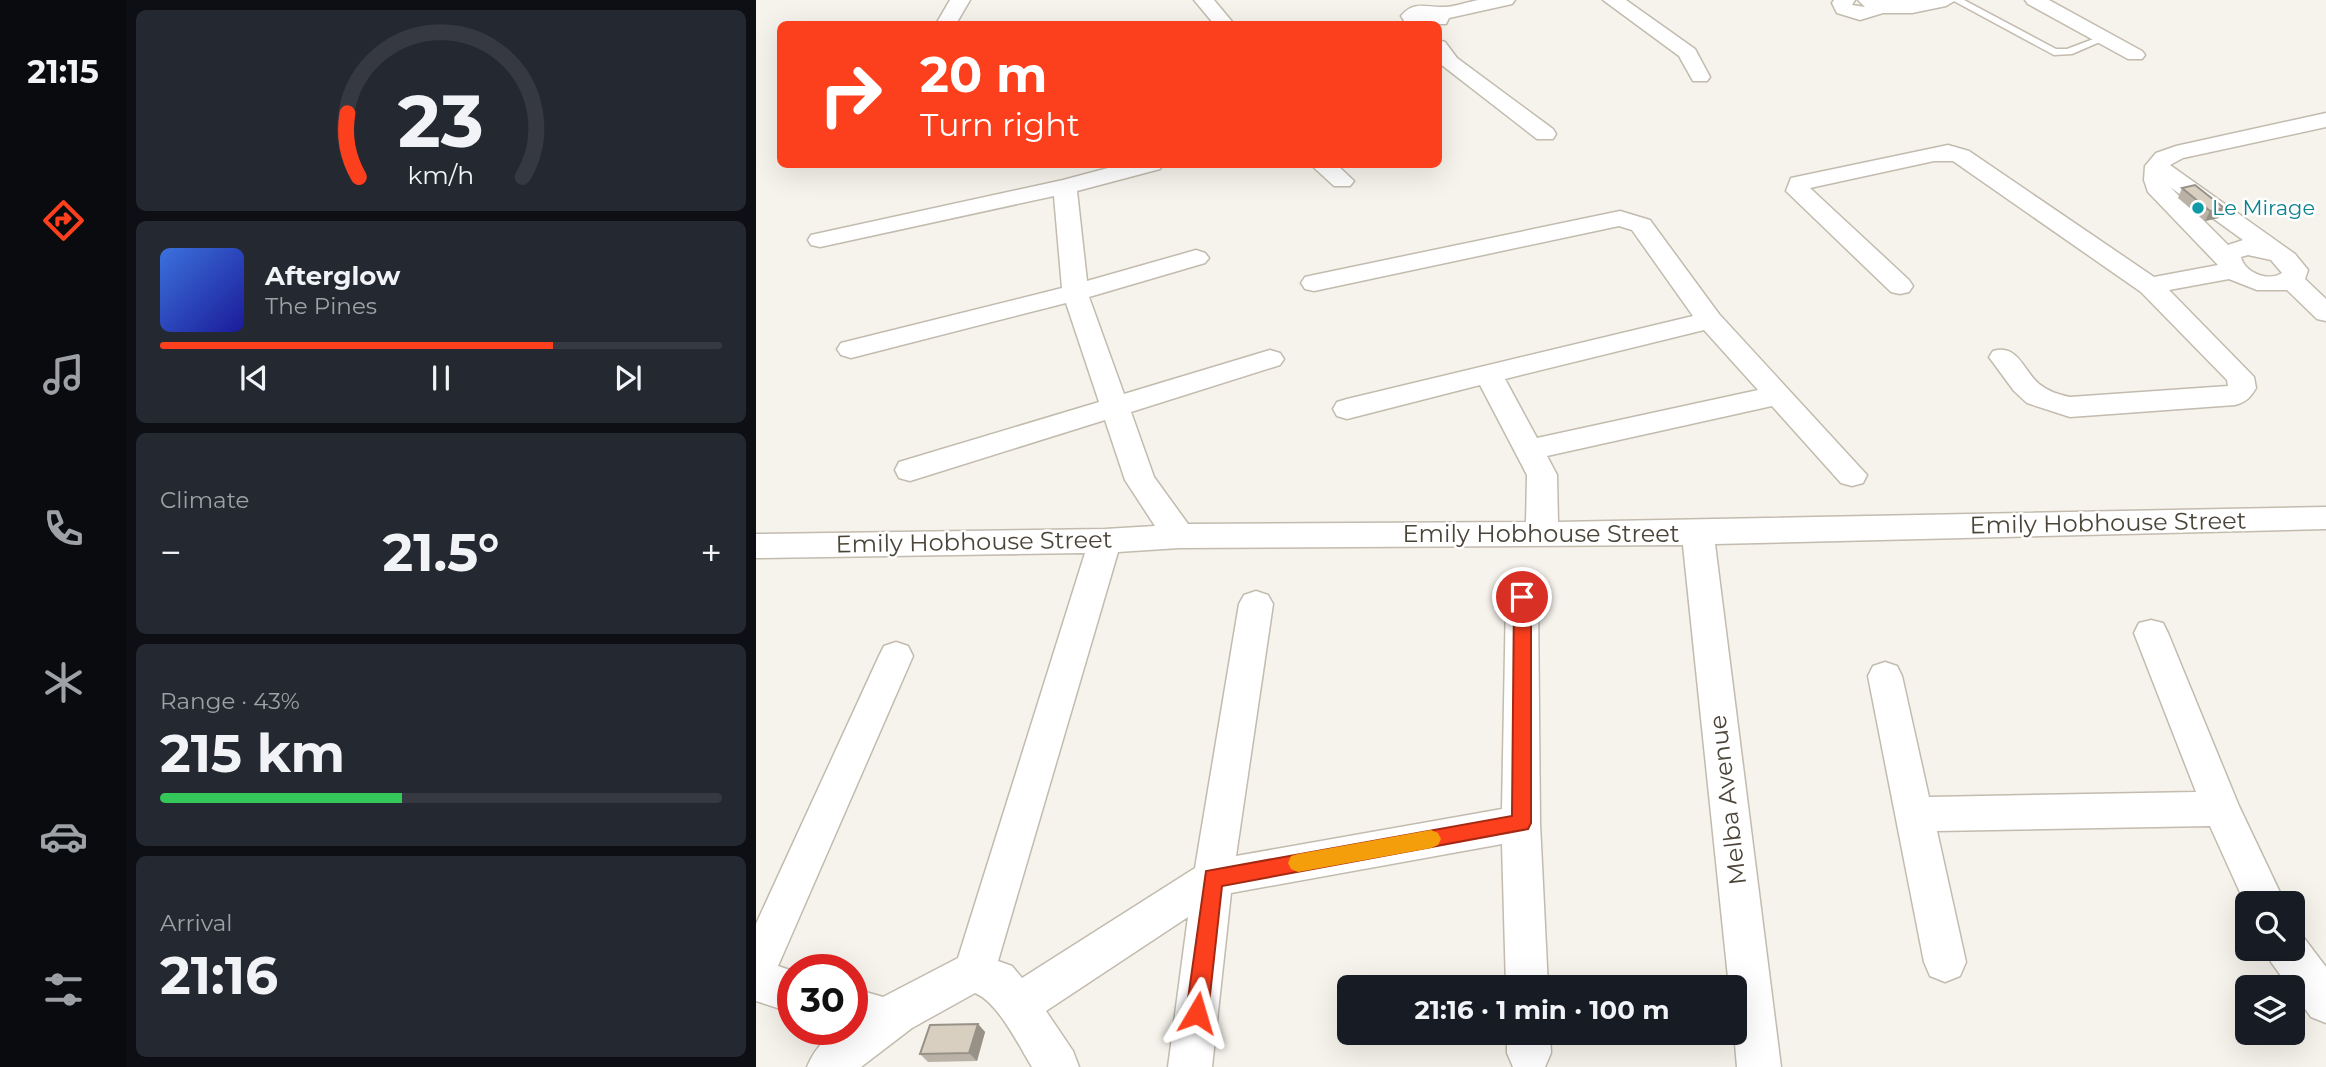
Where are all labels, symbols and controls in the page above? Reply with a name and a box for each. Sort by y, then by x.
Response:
text: 20 m [920,45,1047,104]
icon: right [805,49,896,140]
text: 21:15 [27,52,99,91]
text: 23 [398,77,484,165]
text: Turn right [920,105,1080,144]
text: km/h [408,160,474,190]
place label: Le Mirage [2212,195,2315,220]
icon: directions [39,196,88,245]
marker: Le Mirage [2190,200,2206,216]
text: Afterglow [265,260,400,292]
text: The Pines [265,292,377,320]
icon: music [39,350,88,399]
icon: previous [235,359,273,397]
icon: pause [422,359,460,397]
icon: next [609,359,647,397]
text: Climate [160,486,249,514]
icon: phone [39,504,88,553]
street label: Emily Hobhouse Street [1969,506,2247,539]
street label: Emily Hobhouse Street [1403,519,1680,548]
text: 21.5° [382,521,500,584]
street label: Emily Hobhouse Street [835,525,1113,558]
text: − [160,529,182,576]
text: + [700,529,722,576]
pin [1492,567,1552,627]
icon: arrive [1503,578,1541,616]
icon: climate [39,658,88,707]
text: Range · 43% [160,687,300,715]
street label: Melba Avenue [1703,713,1752,887]
text: 215 km [160,722,345,785]
icon: car [39,812,88,861]
map controls [2235,891,2305,1045]
button: search [2235,891,2305,961]
text: Arrival [160,909,233,937]
text: 21:16 [160,944,278,1007]
speed limit sign: 30 [777,954,868,1045]
icon: filters [39,965,88,1014]
button: layers [2235,975,2305,1045]
position arrow [1160,976,1234,1050]
text: 21:16 · 1 min · 100 m [1415,994,1669,1026]

